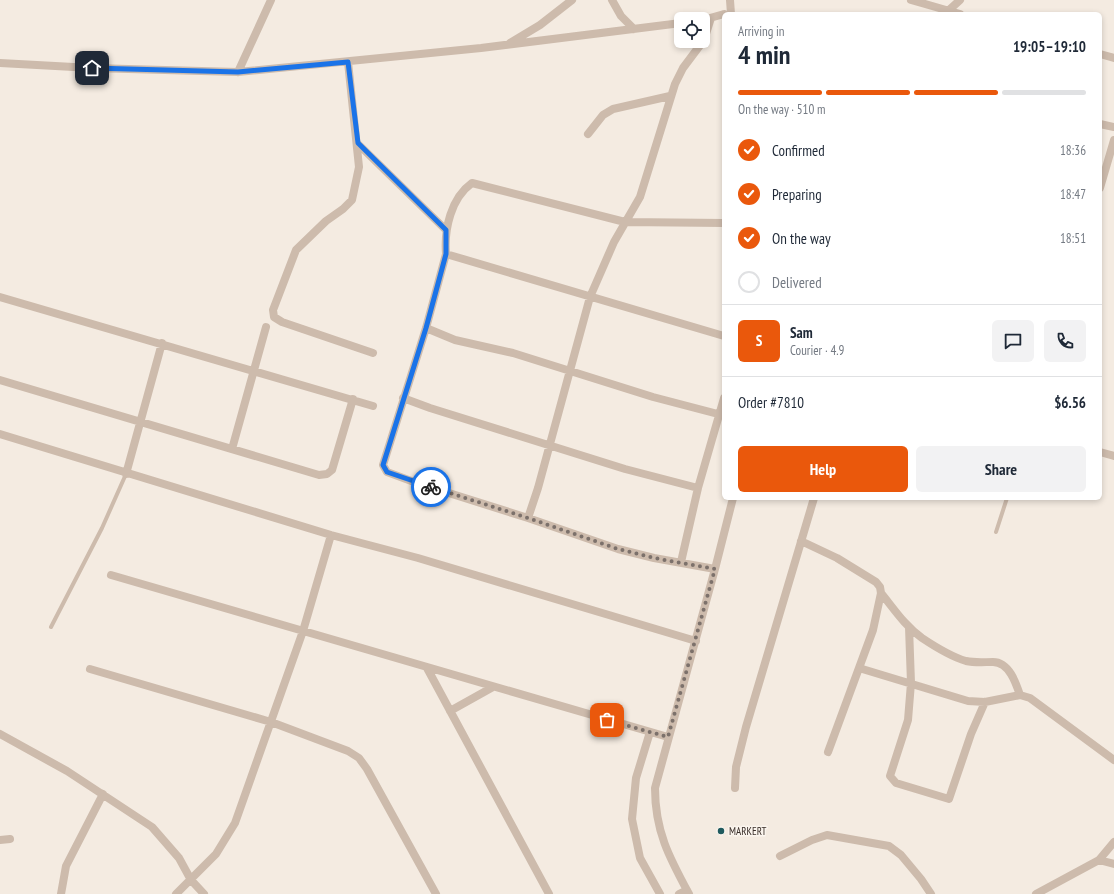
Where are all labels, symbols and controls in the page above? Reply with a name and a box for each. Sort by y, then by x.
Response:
map controls [674,12,710,48]
button: locate [674,12,710,48]
text: Arriving in [738,23,785,40]
text: 19:05–19:10 [1013,37,1086,56]
text: 4 min [738,38,791,71]
pin [75,51,109,85]
icon: home [81,57,103,79]
text: On the way · 510 m [738,101,825,118]
icon: check [738,139,760,161]
text: Confirmed [772,141,825,160]
text: 18:36 [1060,142,1086,159]
icon: check [738,183,760,205]
text: Preparing [772,185,822,204]
text: 18:47 [1060,186,1086,203]
icon: check [738,227,760,249]
text: On the way [772,229,831,248]
text: 18:51 [1060,230,1086,247]
text: Delivered [772,273,822,292]
button: chat [992,320,1034,362]
button: phone [1044,320,1086,362]
text: Sam [790,323,813,342]
text: S [756,331,762,350]
text: Courier · 4.9 [790,342,844,359]
text: Order #7810 [738,393,804,412]
text: $6.56 [1054,393,1086,412]
button: Help [738,446,908,492]
button: Share [916,446,1086,492]
courier [411,467,451,507]
icon: bike [420,476,442,498]
pin [590,703,624,737]
icon: bag [596,709,618,731]
place label: MARKERT [729,824,766,838]
marker: MARKERT [716,826,726,836]

